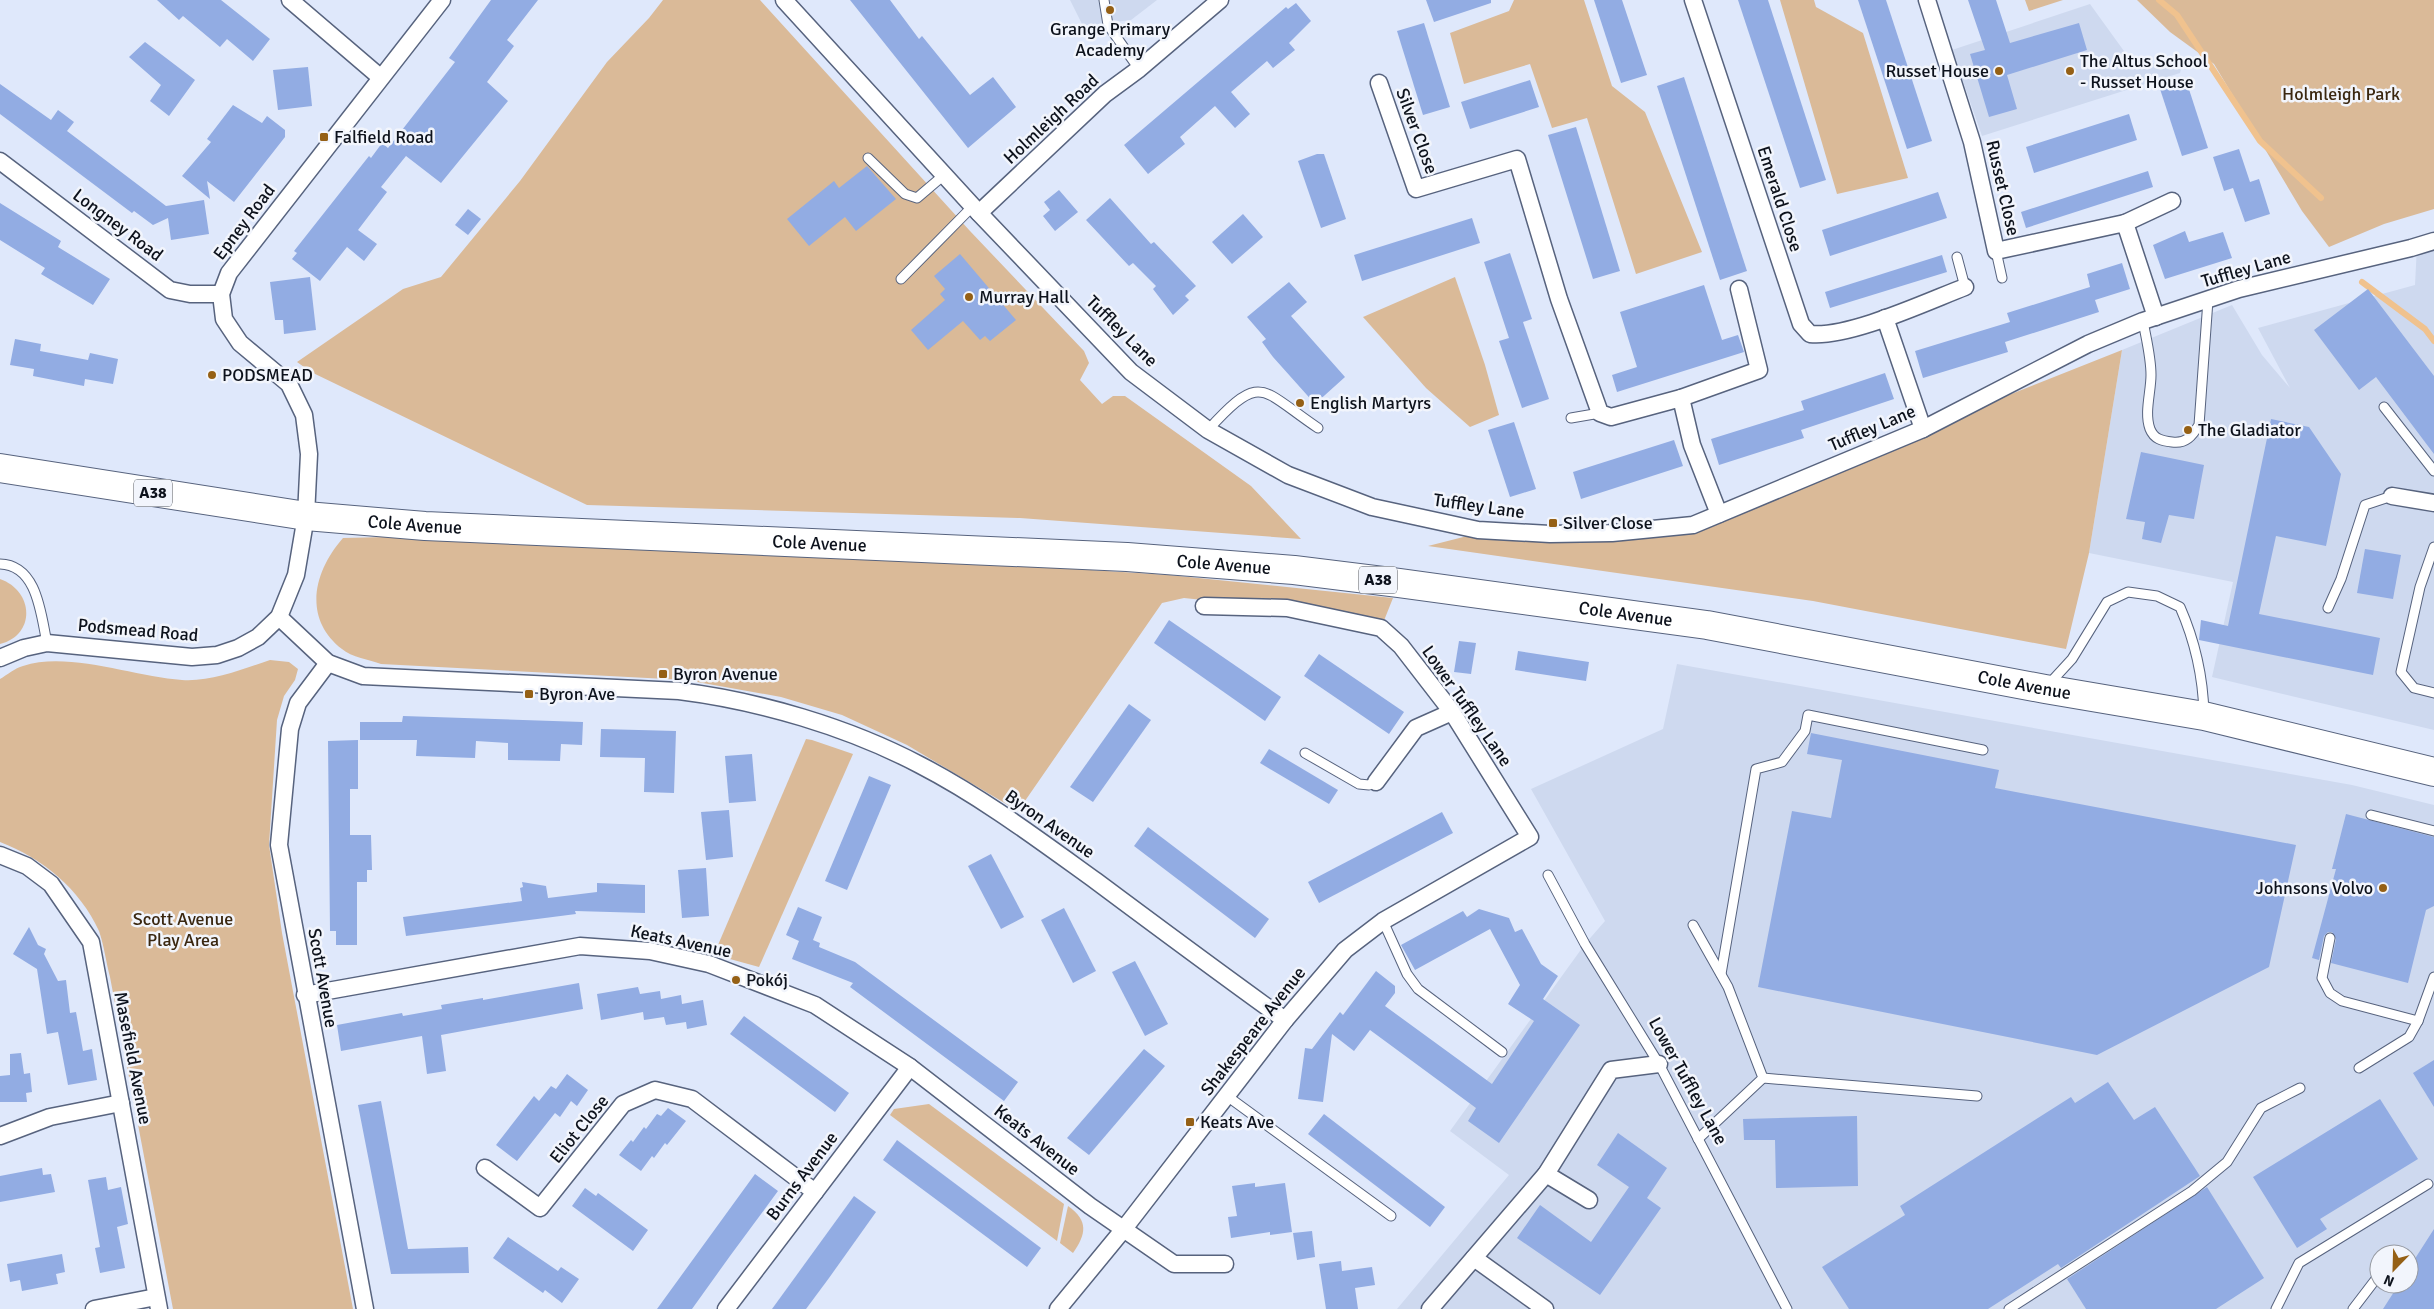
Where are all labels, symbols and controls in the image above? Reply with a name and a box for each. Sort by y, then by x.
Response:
marker: Grange Primary Academy [1104,4,1116,16]
place label: Grange Primary Academy [1050,18,1171,61]
place label: The Altus School - Russet House [2080,50,2208,93]
place label: Russet House [1885,60,1989,82]
marker: Russet House [1993,65,2005,77]
marker: The Altus School - Russet House [2064,65,2076,77]
street label: Holmleigh Road [999,69,1103,169]
park label: Holmleigh Park [2282,83,2400,105]
street label: Silver Close [1391,85,1443,177]
place label: Falfield Road [334,126,434,148]
marker: Falfield Road [318,131,330,143]
street label: Russet Close [1981,138,2025,238]
street label: Emerald Close [1753,143,1807,255]
street label: Epney Road [208,180,280,264]
street label: Longney Road [69,184,167,266]
street label: Tuffley Lane [2199,246,2293,292]
place label: Murray Hall [979,286,1069,308]
marker: Murray Hall [963,291,975,303]
street label: Tuffley Lane [1082,291,1162,371]
place label: PODSMEAD [222,364,313,386]
marker: PODSMEAD [206,369,218,381]
place label: English Martyrs [1310,392,1431,414]
marker: English Martyrs [1294,397,1306,409]
street label: Tuffley Lane [1825,400,1919,456]
place label: The Gladiator [2198,419,2301,441]
marker: The Gladiator [2182,424,2194,436]
road number: A38 [134,479,172,506]
street label: Tuffley Lane [1432,489,1526,523]
street label: Cole Avenue [367,510,463,539]
place label: Silver Close [1563,512,1653,534]
marker: Silver Close [1547,517,1559,529]
street label: Cole Avenue [772,530,867,556]
street label: Cole Avenue [1176,550,1272,579]
road number: A38 [1359,566,1397,594]
street label: Cole Avenue [1577,597,1674,631]
street label: Podsmead Road [77,614,199,646]
street label: Lower Tuffley Lane [1417,641,1517,771]
place label: Byron Avenue [673,663,778,685]
street label: Cole Avenue [1976,665,2073,704]
marker: Byron Avenue [657,668,669,680]
place label: Byron Ave [539,683,615,705]
marker: Byron Ave [523,688,535,700]
street label: Byron Avenue [1001,785,1099,863]
place label: Johnsons Volvo [2256,877,2373,899]
marker: Johnsons Volvo [2377,882,2389,894]
park label: Scott Avenue Play Area [133,908,233,951]
street label: Keats Avenue [628,920,734,962]
street label: Scott Avenue [303,927,343,1029]
street label: Shakespeare Avenue [1196,962,1310,1100]
place label: Pokój [746,969,788,991]
marker: Pokój [730,974,742,986]
street label: Masefield Avenue [109,990,157,1126]
street label: Lower Tuffley Lane [1644,1013,1732,1149]
street label: Eliot Close [545,1090,613,1168]
street label: Keats Avenue [990,1100,1084,1180]
place label: Keats Ave [1200,1111,1274,1133]
marker: Keats Ave [1184,1116,1196,1128]
street label: Burns Avenue [762,1127,842,1225]
north arrow [2369,1244,2419,1294]
text: N [2381,1271,2397,1290]

